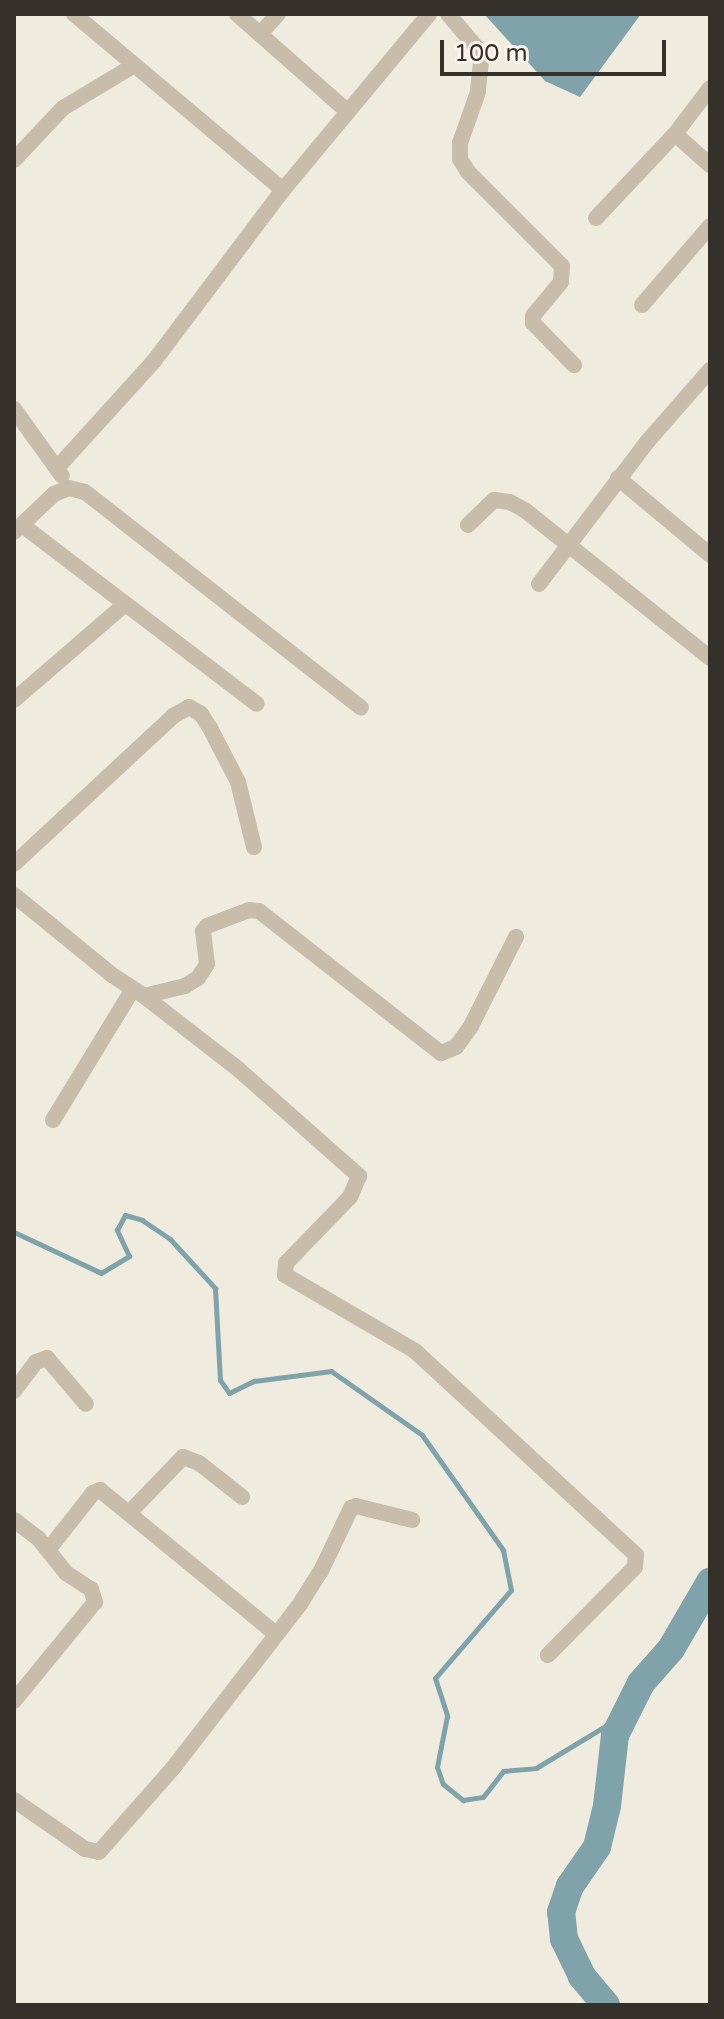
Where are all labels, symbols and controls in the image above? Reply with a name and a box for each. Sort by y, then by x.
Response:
scale bar [444,24,670,74]
text: 100 m [454,39,528,68]

